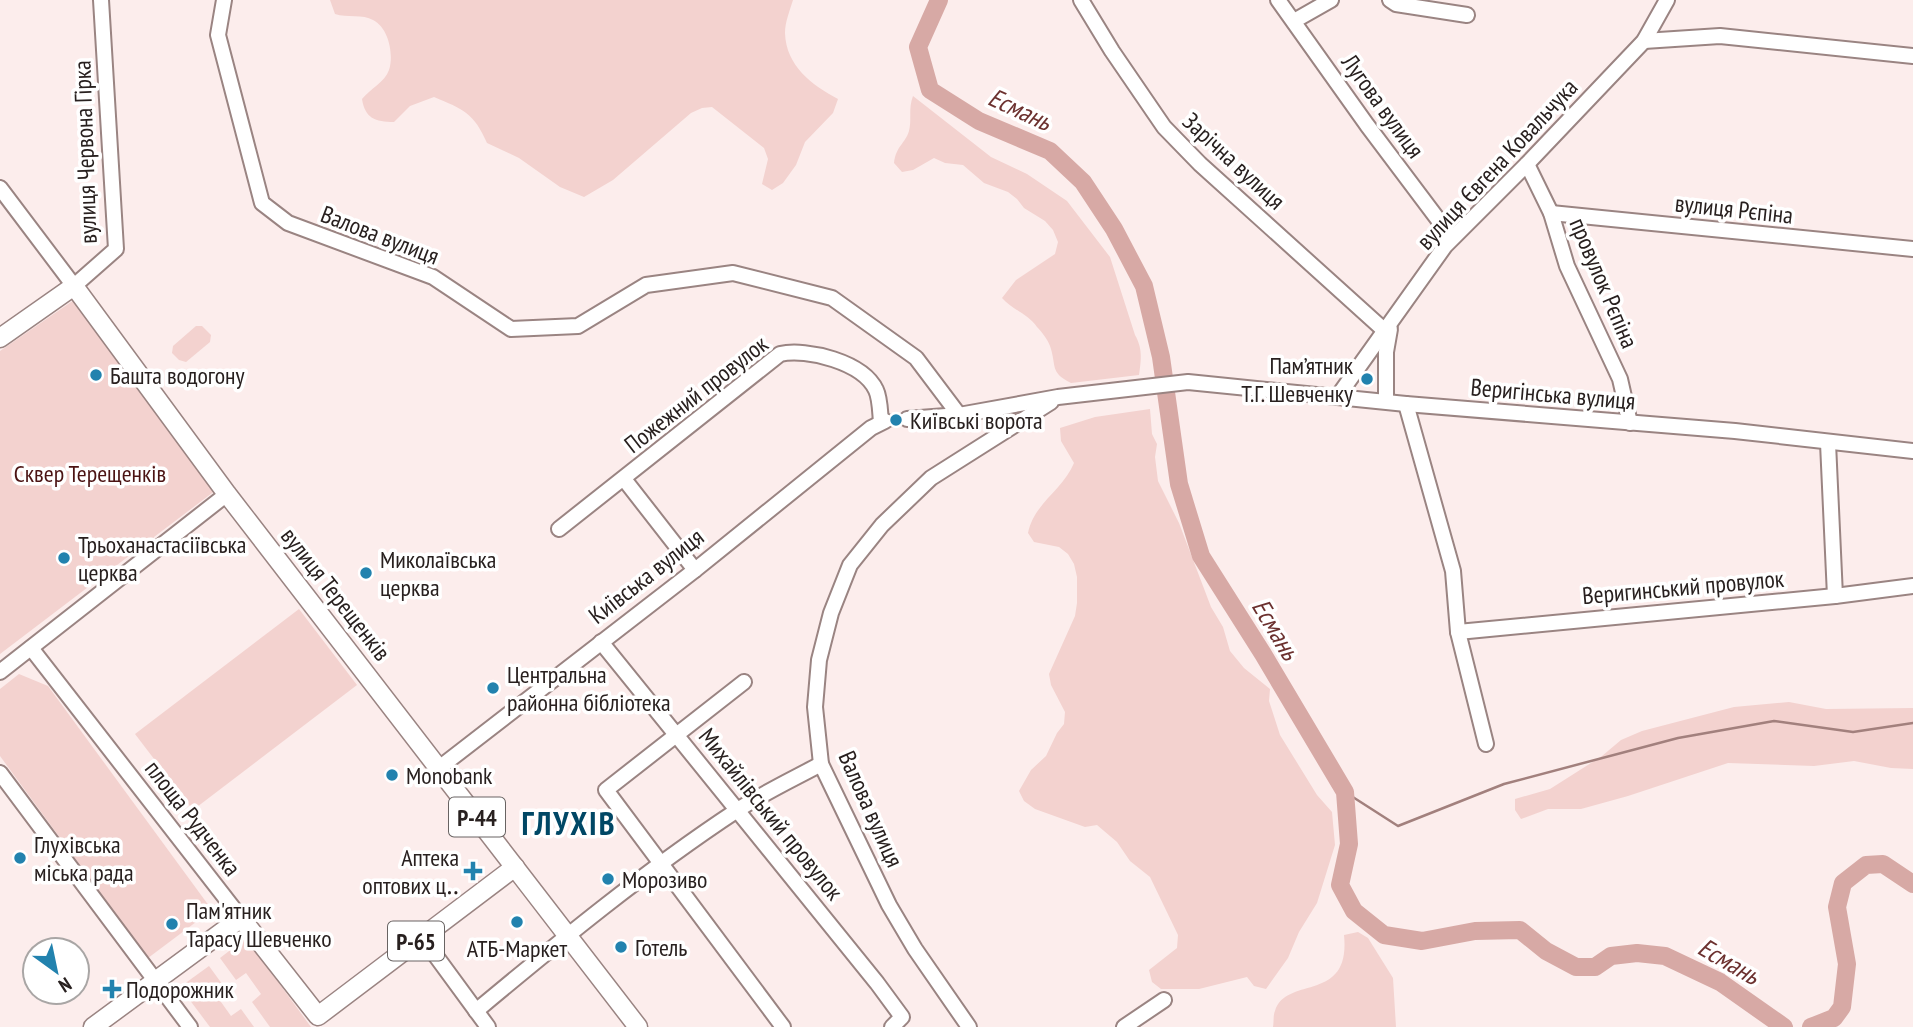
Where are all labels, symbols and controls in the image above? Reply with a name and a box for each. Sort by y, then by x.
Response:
street label: Лугова вулиця [1334,47,1431,164]
street label: вулиця Червона Гірка [66,60,104,244]
street label: вулиця Євгена Ковальчука [1410,72,1584,256]
water label: Есмань [983,80,1058,138]
street label: Зарічна вулиця [1176,106,1292,216]
street label: вулиця Рєпіна [1674,187,1794,231]
street label: Валова вулиця [317,198,443,272]
street label: провулок Рєпіна [1563,213,1645,353]
street label: Пожежний провулок [618,328,775,460]
place label: Пам’ятник Т.Г. Шевченку [1241,350,1354,409]
place label: Башта водогону [110,360,244,391]
marker: Башта водогону [88,367,104,383]
marker: Пам’ятник Т.Г. Шевченку [1359,371,1375,387]
street label: Веригінська вулиця [1469,371,1637,417]
place label: Київські ворота [910,405,1043,436]
marker: Київські ворота [888,412,904,428]
park label: Сквер Терещенків [14,458,166,489]
street label: вулиця Терещенків [274,521,398,667]
street label: Київська вулиця [582,521,710,631]
place label: Трьоханастасіївська церква [78,529,246,588]
place label: Миколаївська церква [380,544,496,603]
marker: Трьоханастасіївська церква [56,550,72,566]
street label: Веригинський провулок [1581,563,1786,611]
marker: Миколаївська церква [358,565,374,581]
water label: Есмань [1245,592,1308,667]
place label: Центральна районна бібліотека [507,659,671,718]
marker: Центральна районна бібліотека [485,680,501,696]
street label: Михайлівський провулок [692,722,850,907]
street label: Валова вулиця [832,746,910,872]
street label: площа Рудченка [138,754,248,882]
place label: Monobank [406,760,493,791]
marker: Monobank [384,767,400,783]
road number: Р-44 [449,797,505,836]
district label: ГЛУХІВ [522,802,616,844]
place label: Глухівська міська рада [34,829,133,888]
place label: Аптека оптових ц‥ [362,842,459,901]
marker: Глухівська міська рада [12,850,28,866]
marker: Аптека оптових ц‥ [465,863,481,879]
place label: Морозиво [622,864,707,895]
marker: Морозиво [600,871,616,887]
place label: Пам'ятник Тарасу Шевченко [186,895,332,954]
marker: АТБ-Маркет [509,914,525,930]
marker: Пам'ятник Тарасу Шевченко [164,916,180,932]
road number: Р-65 [388,922,444,960]
water label: Есмань [1692,930,1767,992]
place label: Готель [635,932,687,963]
place label: АТБ-Маркет [467,933,568,964]
north arrow [21,936,91,1006]
marker: Готель [613,939,629,955]
text: N [54,972,76,998]
place label: Подорожник [126,974,234,1005]
marker: Подорожник [104,981,120,997]

